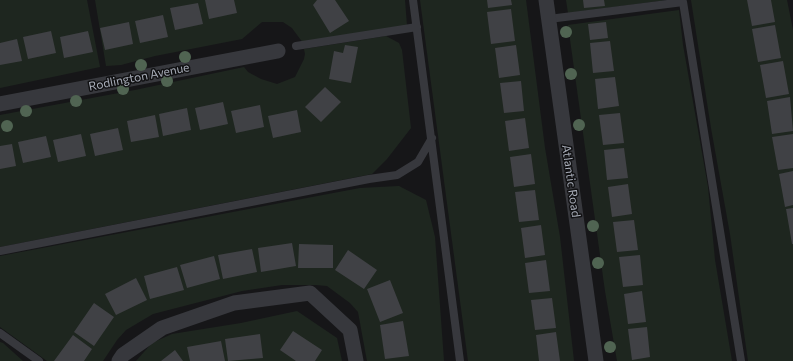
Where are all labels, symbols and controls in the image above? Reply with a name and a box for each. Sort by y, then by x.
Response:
street label: Rodlington Avenue [87,60,191,94]
street label: Atlantic Road [559,144,583,218]

